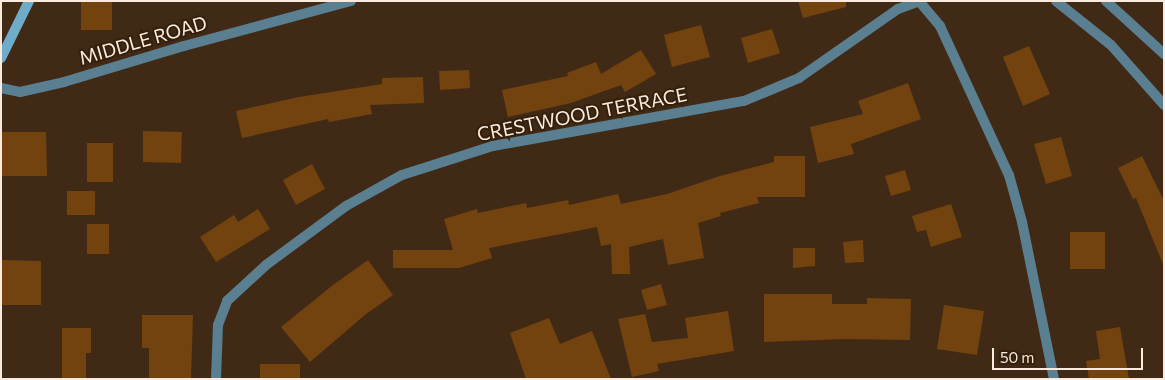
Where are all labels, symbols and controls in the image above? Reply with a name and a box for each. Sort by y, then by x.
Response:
street label: MIDDLE ROAD [77,11,209,69]
street label: CRESTWOOD TERRACE [475,82,689,146]
scale bar [995,338,1146,370]
text: 50 m [1000,348,1034,366]

